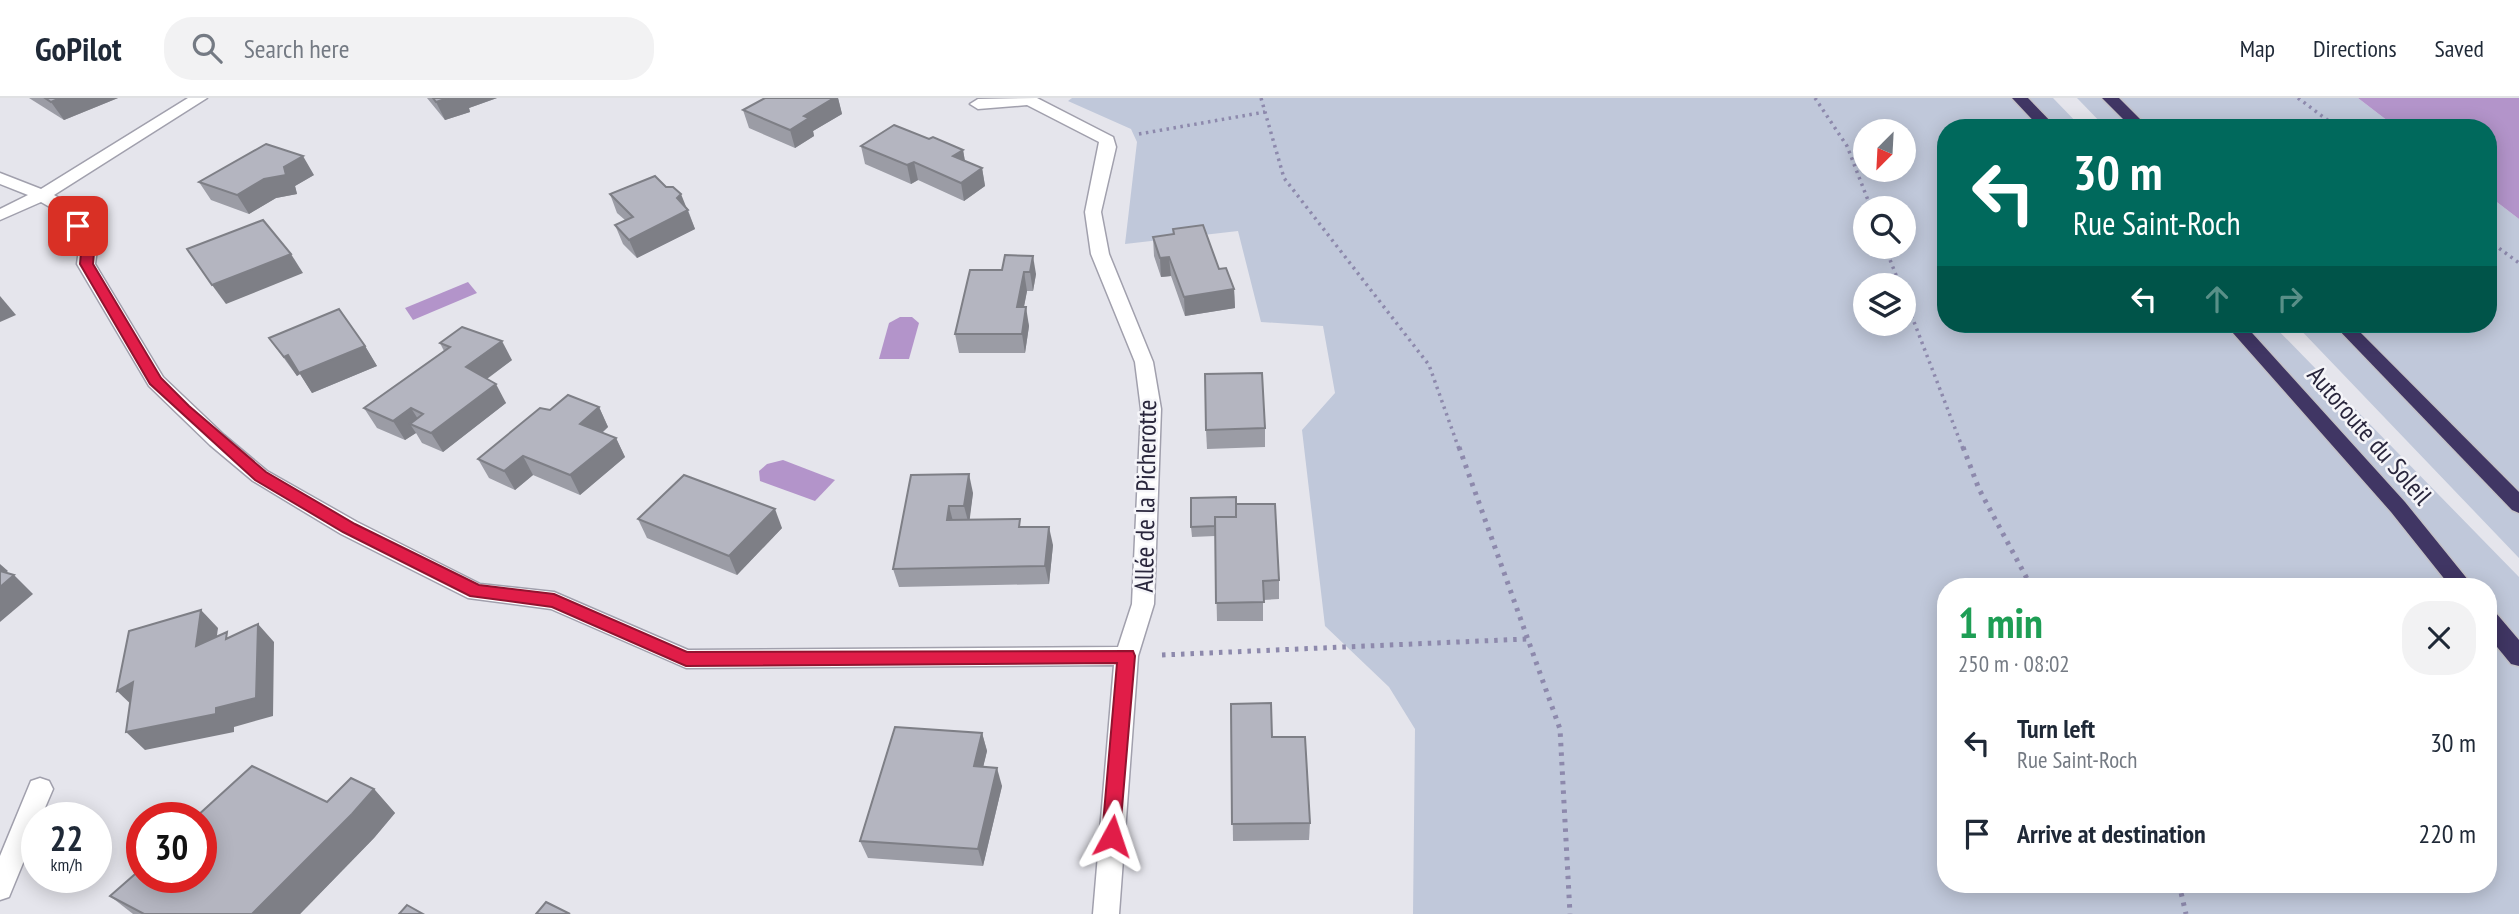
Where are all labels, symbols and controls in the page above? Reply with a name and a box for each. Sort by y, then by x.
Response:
search box [164,17,654,80]
text: GoPilot [35,27,122,70]
icon: search [188,29,226,67]
text: Search here [244,32,349,65]
text: Map [2240,33,2275,64]
text: Directions [2313,33,2397,64]
text: Saved [2435,33,2484,64]
north arrow [1853,119,1916,182]
map controls [1853,119,1916,336]
text: 30 m [2073,140,2162,204]
icon: left [1958,147,2049,238]
pin [48,196,108,256]
button: search [1853,196,1916,259]
text: Rue Saint-Roch [2073,202,2241,244]
icon: arrive [59,207,97,245]
button: layers [1853,273,1916,336]
icon: left [2125,280,2163,318]
icon: ahead [2198,280,2236,318]
icon: right [2271,280,2309,318]
street label: Autoroute du Soleil [2301,359,2439,511]
street label: Allée de la Picherotte [1127,399,1163,593]
text: 1 min [1958,595,2043,650]
button: close [2402,601,2476,675]
text: 250 m · 08:02 [1958,649,2070,678]
text: Turn left [2017,712,2095,745]
icon: left [1958,724,1996,762]
text: 30 m [2430,726,2476,759]
text: Rue Saint-Roch [2017,745,2137,774]
position arrow [1075,799,1149,873]
speed limit sign: 30 [126,802,217,893]
text: 22 [50,815,83,861]
icon: arrive [1958,815,1996,853]
text: Arrive at destination [2017,817,2206,850]
text: 220 m [2418,817,2476,850]
text: km/h [51,853,82,876]

